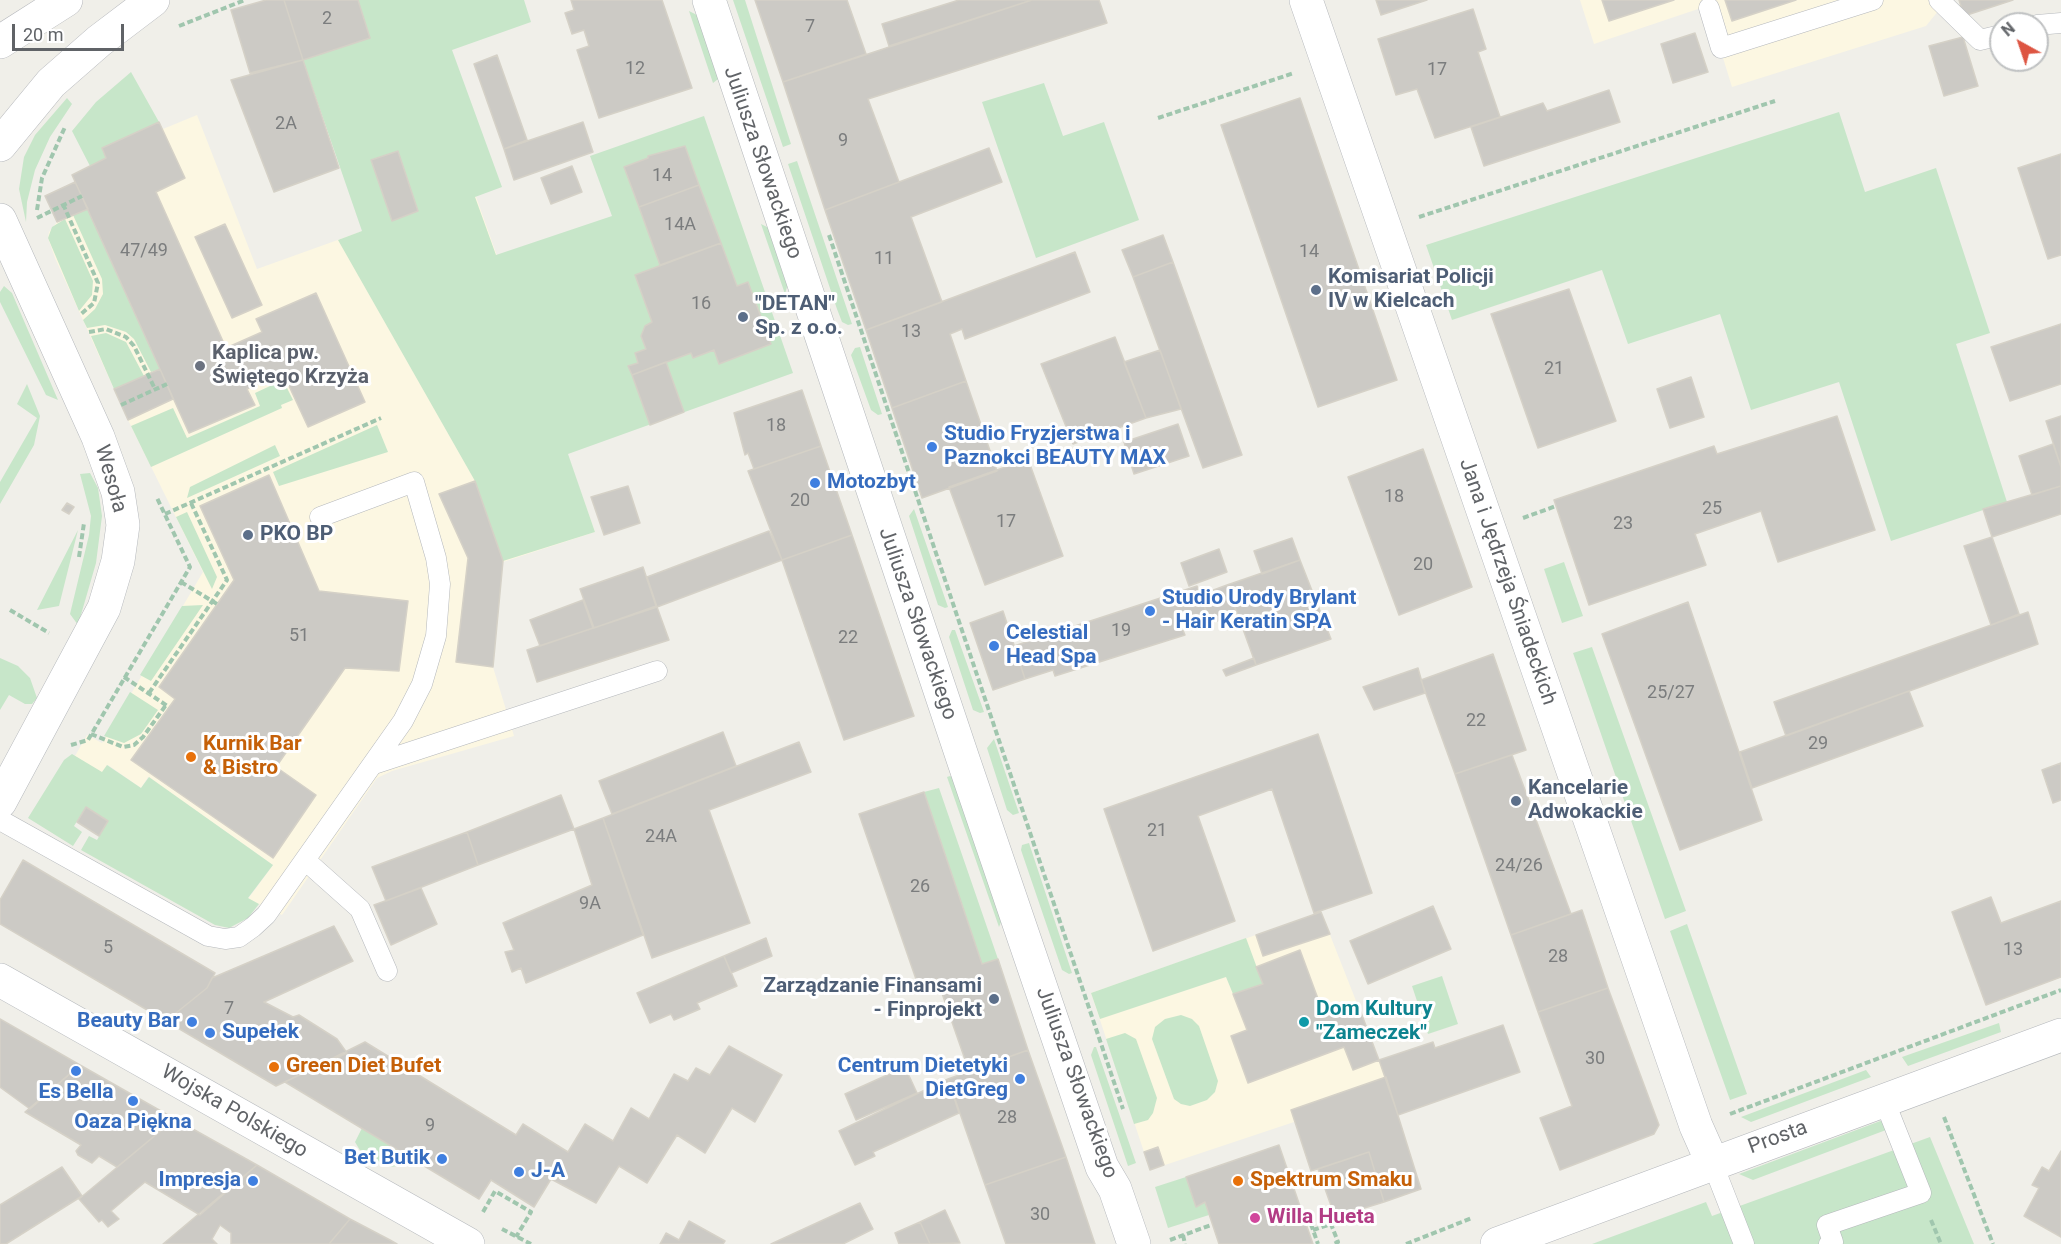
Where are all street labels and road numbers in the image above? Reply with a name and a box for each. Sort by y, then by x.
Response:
street label: Juliusza Słowackiego [717,63,807,263]
street label: Wesoła [88,442,132,516]
street label: Jana i Jędrzeja Śniadeckich [1453,455,1561,709]
street label: Juliusza Słowackiego [872,524,962,724]
street label: Juliusza Słowackiego [1030,984,1122,1182]
street label: Wojska Polskiego [156,1060,312,1164]
street label: Prosta [1745,1116,1811,1160]

